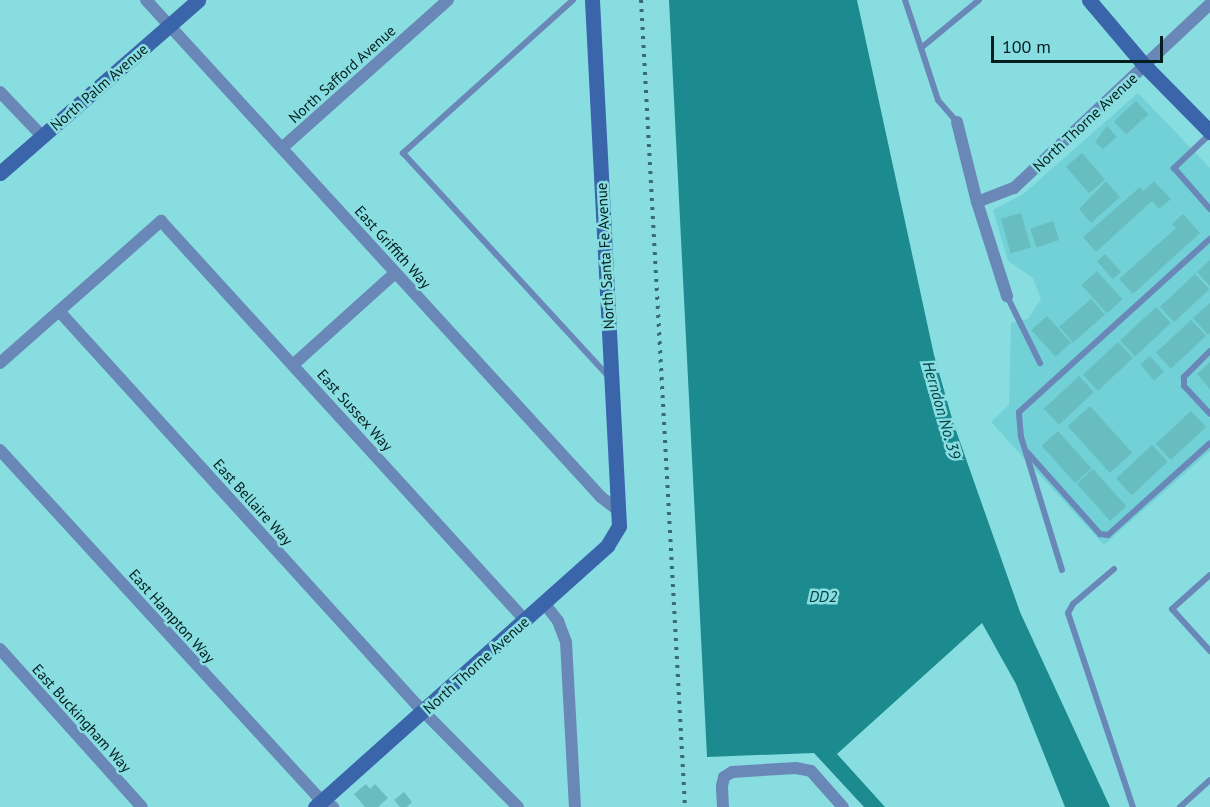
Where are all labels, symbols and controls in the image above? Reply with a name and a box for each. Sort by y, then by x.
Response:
street label: North Safford Avenue [285,21,399,127]
scale bar [994,24,1166,62]
text: 100 m [1002,35,1051,58]
street label: North Palm Avenue [46,40,152,134]
street label: North Thorne Avenue [1029,69,1141,175]
street label: North Santa Fe Avenue [592,182,618,330]
street label: East Griffith Way [351,202,435,292]
water label: Herndon No. 39 [919,358,965,462]
street label: East Sussex Way [313,365,397,455]
street label: East Bellaire Way [209,455,297,549]
street label: East Hampton Way [125,565,219,667]
water label: DD2 [809,586,837,606]
street label: North Thorne Avenue [419,612,533,718]
street label: East Buckingham Way [28,660,136,776]

